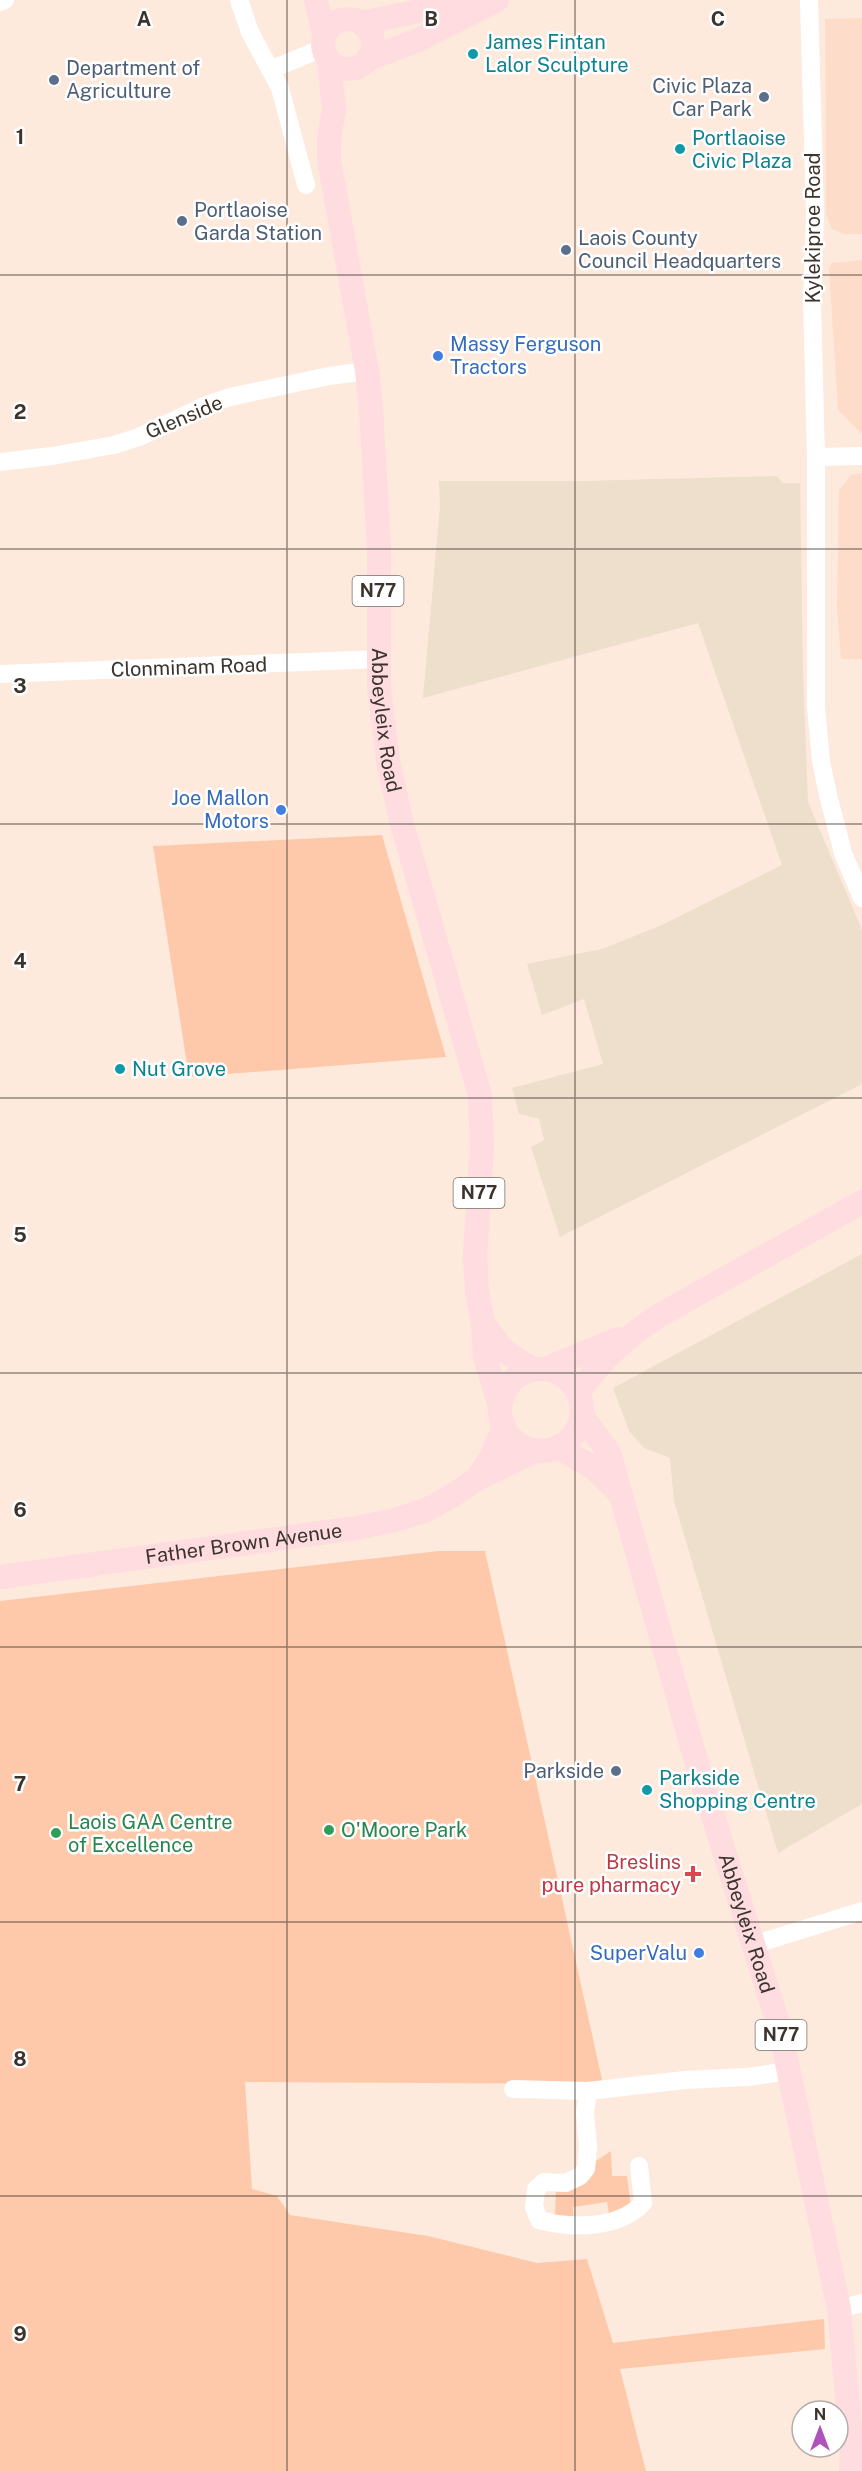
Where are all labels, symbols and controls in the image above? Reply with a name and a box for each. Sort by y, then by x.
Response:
text: A [137,7,151,31]
text: B [424,7,438,31]
text: C [711,7,725,31]
place label: James Fintan Lalor Sculpture [485,30,629,77]
marker: James Fintan Lalor Sculpture [466,47,480,61]
place label: Department of Agriculture [66,56,200,103]
marker: Department of Agriculture [47,73,61,87]
place label: Civic Plaza Car Park [652,74,752,121]
marker: Civic Plaza Car Park [757,90,771,104]
text: 1 [16,125,24,149]
place label: Portlaoise Civic Plaza [692,126,792,173]
marker: Portlaoise Civic Plaza [673,142,687,156]
street label: Kylekiproe Road [801,152,825,304]
place label: Portlaoise Garda Station [194,198,322,245]
marker: Portlaoise Garda Station [175,214,189,228]
place label: Laois County Council Headquarters [578,226,781,273]
marker: Laois County Council Headquarters [559,243,573,257]
place label: Massy Ferguson Tractors [450,332,601,379]
marker: Massy Ferguson Tractors [431,349,445,363]
street label: Glenside [142,390,226,444]
text: 2 [14,400,26,424]
road number: N77 [352,576,404,606]
street label: Abbeyleix Road [367,648,406,795]
street label: Clonminam Road [110,652,268,682]
text: 3 [13,674,27,698]
place label: Joe Mallon Motors [171,786,269,833]
marker: Joe Mallon Motors [274,803,288,817]
text: 4 [13,949,27,973]
place label: Nut Grove [132,1057,226,1081]
marker: Nut Grove [113,1062,127,1076]
road number: N77 [454,1178,504,1208]
text: 5 [13,1223,27,1247]
text: 6 [13,1498,27,1522]
street label: Father Brown Avenue [144,1518,344,1569]
place label: Parkside [523,1759,604,1783]
marker: Parkside [609,1764,623,1778]
place label: Parkside Shopping Centre [659,1766,816,1813]
text: 7 [14,1772,26,1796]
marker: Parkside Shopping Centre [640,1783,654,1797]
place label: Laois GAA Centre of Excellence [68,1810,233,1857]
place label: O'Moore Park [341,1818,467,1842]
marker: O'Moore Park [322,1823,336,1837]
marker: Laois GAA Centre of Excellence [49,1826,63,1840]
place label: Breslins pure pharmacy [542,1850,681,1897]
street label: Abbeyleix Road [713,1850,780,1996]
marker: Breslins pure pharmacy [686,1867,700,1881]
place label: SuperValu [590,1941,687,1965]
marker: SuperValu [692,1946,706,1960]
road number: N77 [756,2020,806,2050]
text: 8 [13,2047,27,2071]
text: 9 [13,2322,27,2346]
north arrow [790,2399,850,2459]
text: N [814,2405,826,2424]

